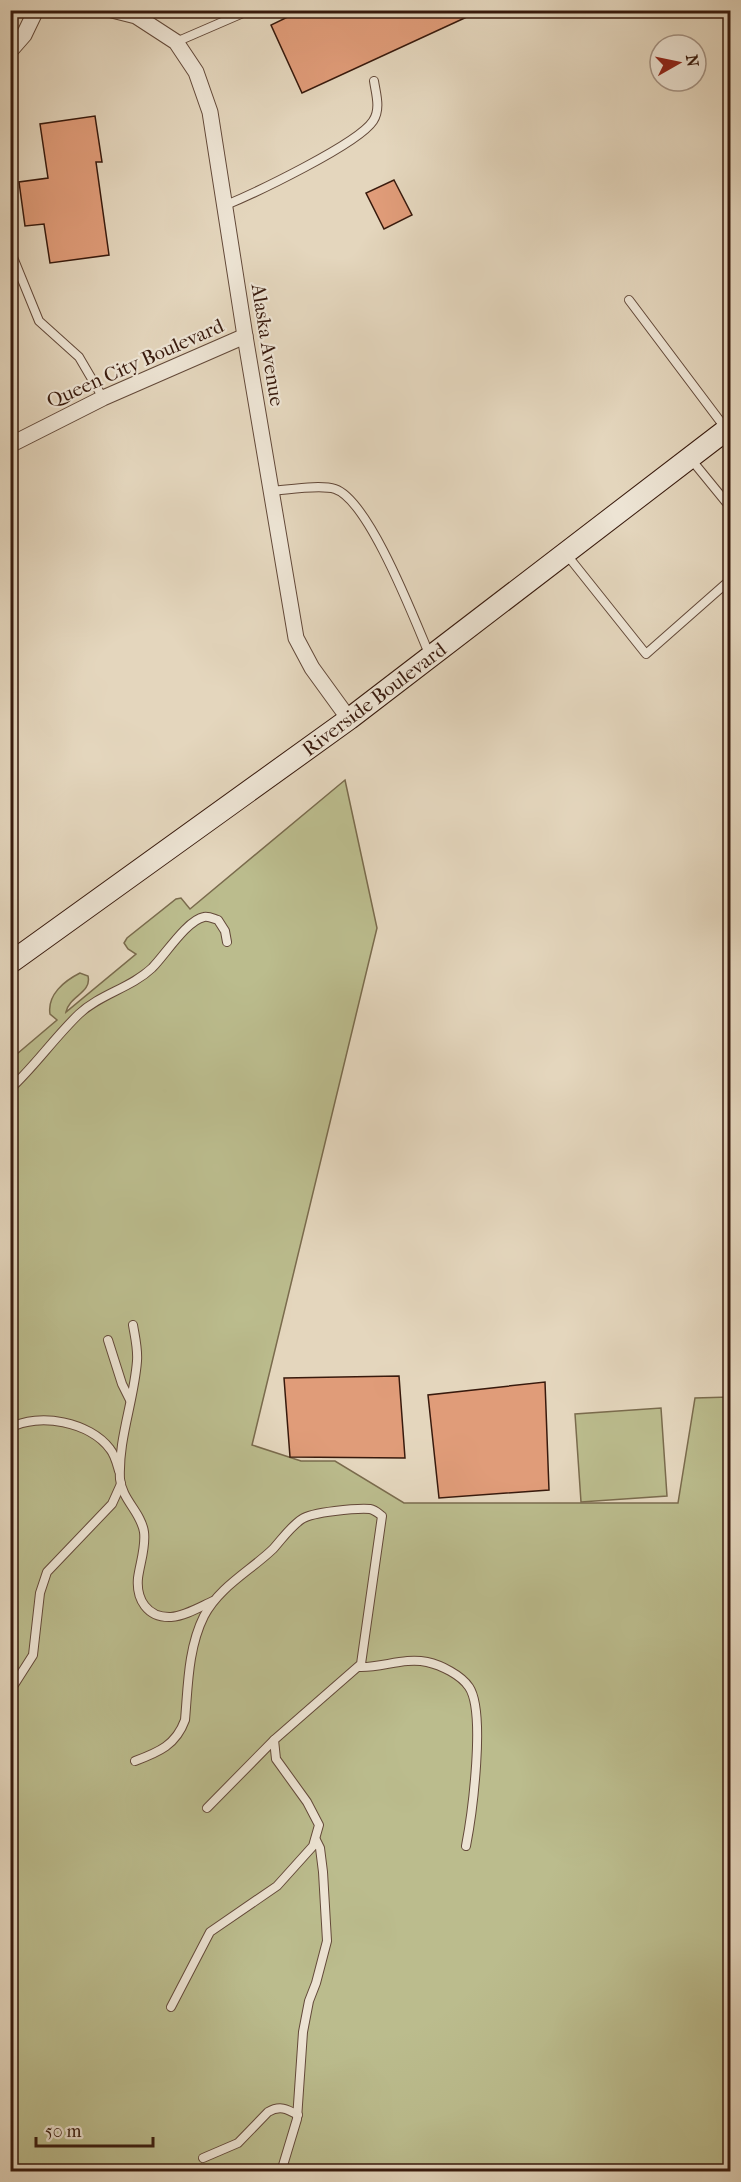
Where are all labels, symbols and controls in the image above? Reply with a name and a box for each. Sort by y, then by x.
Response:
north arrow [648,33,708,93]
text: N [682,53,703,69]
street label: Alaska Avenue [246,281,289,408]
street label: Queen City Boulevard [43,314,228,413]
street label: Riverside Boulevard [298,637,452,761]
scale bar [36,2110,153,2148]
text: 50 m [45,2121,82,2142]

